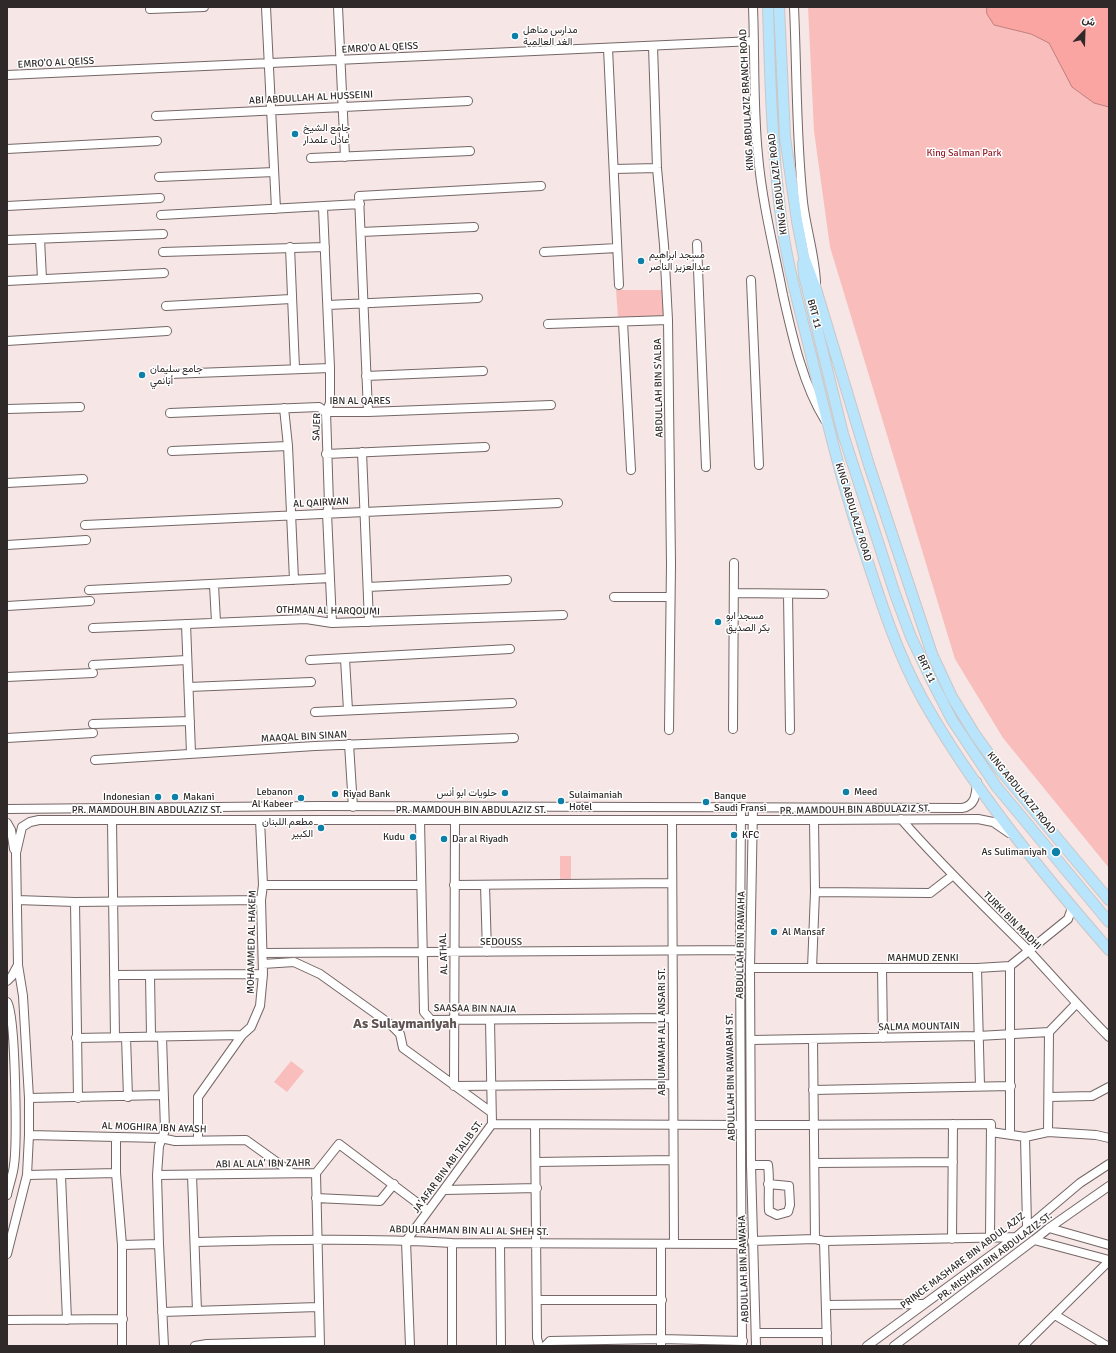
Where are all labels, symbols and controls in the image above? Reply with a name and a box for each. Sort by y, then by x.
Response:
north arrow [1064,12,1104,52]
text: ش [1080,12,1098,29]
place label: مدارس مناهل الغد العالمية [523,24,578,48]
street label: KING ABDULAZIZ BRANCH ROAD [737,29,757,171]
marker: مدارس مناهل الغد العالمية [510,31,520,41]
street label: EMRO'O AL QEISS [341,40,419,56]
street label: EMRO'O AL QEISS [17,55,95,71]
street label: ABI ABDULLAH AL HUSSEINI [249,89,373,107]
place label: جامع الشيخ عادل علمدار [303,122,351,146]
marker: جامع الشيخ عادل علمدار [290,129,300,139]
street label: KING ABDULAZIZ ROAD [766,133,790,235]
park label: King Salman Park [926,147,1002,159]
place label: مسجد ابراهيم عبدالعزيز الناصر [649,249,711,272]
marker: مسجد ابراهيم عبدالعزيز الناصر [636,256,646,266]
street label: BRT 11 [804,298,824,330]
street label: ABDULLAH BIN S'ALBA [652,338,666,438]
place label: جامع سليمان أبانمي [150,363,203,386]
marker: جامع سليمان أبانمي [137,370,147,380]
street label: IBN AL QARES [329,395,391,407]
street label: SAJER [311,413,323,441]
street label: KING ABDULAZIZ ROAD [832,461,874,563]
street label: AL QAIRWAN [293,496,349,510]
street label: OTHMAN AL HARQOUMI [276,604,380,618]
place label: مسجد ابو بكر الصديق [726,610,770,634]
marker: مسجد ابو بكر الصديق [713,617,723,627]
street label: BRT 11 [914,653,938,685]
street label: MAAQAL BIN SINAN [261,729,347,745]
street label: KING ABDULAZIZ ROAD [984,750,1058,836]
place label: Lebanon Al Kabeer [252,786,293,810]
place label: Meed [854,786,877,798]
place label: حلويات ابو أنس [437,787,497,799]
marker: Meed [841,787,851,797]
place label: Riyad Bank [343,788,390,800]
marker: حلويات ابو أنس [500,788,510,798]
marker: Riyad Bank [330,789,340,799]
place label: Sulaimaniah Hotel [569,789,622,812]
place label: Banque Saudi Fransi [714,790,766,814]
place label: Indonesian [103,791,150,803]
place label: Makani [183,791,214,803]
marker: Indonesian [153,792,163,802]
marker: Makani [170,792,180,802]
marker: Lebanon Al Kabeer [296,793,306,803]
marker: Sulaimaniah Hotel [556,796,566,806]
marker: Banque Saudi Fransi [701,797,711,807]
street label: PR. MAMDOUH BIN ABDULAZIZ ST. [780,803,930,817]
street label: PR. MAMDOUH BIN ABDULAZIZ ST. [72,804,222,816]
street label: PR. MAMDOUH BIN ABDULAZIZ ST. [396,804,546,816]
place label: مطعم اللبنان الكبير [262,816,313,840]
marker: مطعم اللبنان الكبير [316,823,326,833]
place label: KFC [742,829,759,841]
marker: KFC [729,830,739,840]
place label: Kudu [383,831,405,843]
marker: Kudu [408,832,418,842]
place label: Dar al Riyadh [452,833,508,845]
marker: Dar al Riyadh [439,834,449,844]
place label: As Sulimaniyah [982,846,1047,858]
marker: As Sulimaniyah [1050,846,1062,858]
street label: MOHAMMED AL HAKEM [245,890,259,994]
street label: TURKI BIN MADHI [981,890,1043,952]
street label: ABDULLAH BIN RAWAHA [734,891,748,999]
place label: Al Mansaf [782,926,825,938]
marker: Al Mansaf [769,927,779,937]
street label: AL ATHAL [437,933,451,975]
street label: SEDOUSS [480,936,522,948]
street label: MAHMUD ZENKI [887,952,959,964]
street label: ABI UMAMAH ALL ANSARI ST. [656,968,668,1096]
street label: SAASAA BIN NAJIA [434,1002,516,1016]
street label: ABDULLAH BIN RAWABAH ST. [724,1013,738,1141]
district label: As Sulaymaniyah [353,1016,457,1032]
street label: SALMA MOUNTAIN [878,1020,960,1034]
street label: JA'AFAR BIN ABI TALIB ST. [410,1118,486,1216]
street label: AL MOGHIRA IBN AYASH [101,1120,207,1136]
street label: ABI AL ALA' IBN ZAHR [216,1157,310,1171]
street label: PRINCE MASHARE BIN ABDUL AZIZ [898,1210,1028,1312]
street label: PR. MISHARI BIN ABDULAZIZ ST. [935,1210,1055,1304]
street label: ABDULLAH BIN RAWAHA [736,1215,752,1323]
street label: ABDULRAHMAN BIN ALI AL SHEH ST. [389,1224,549,1238]

